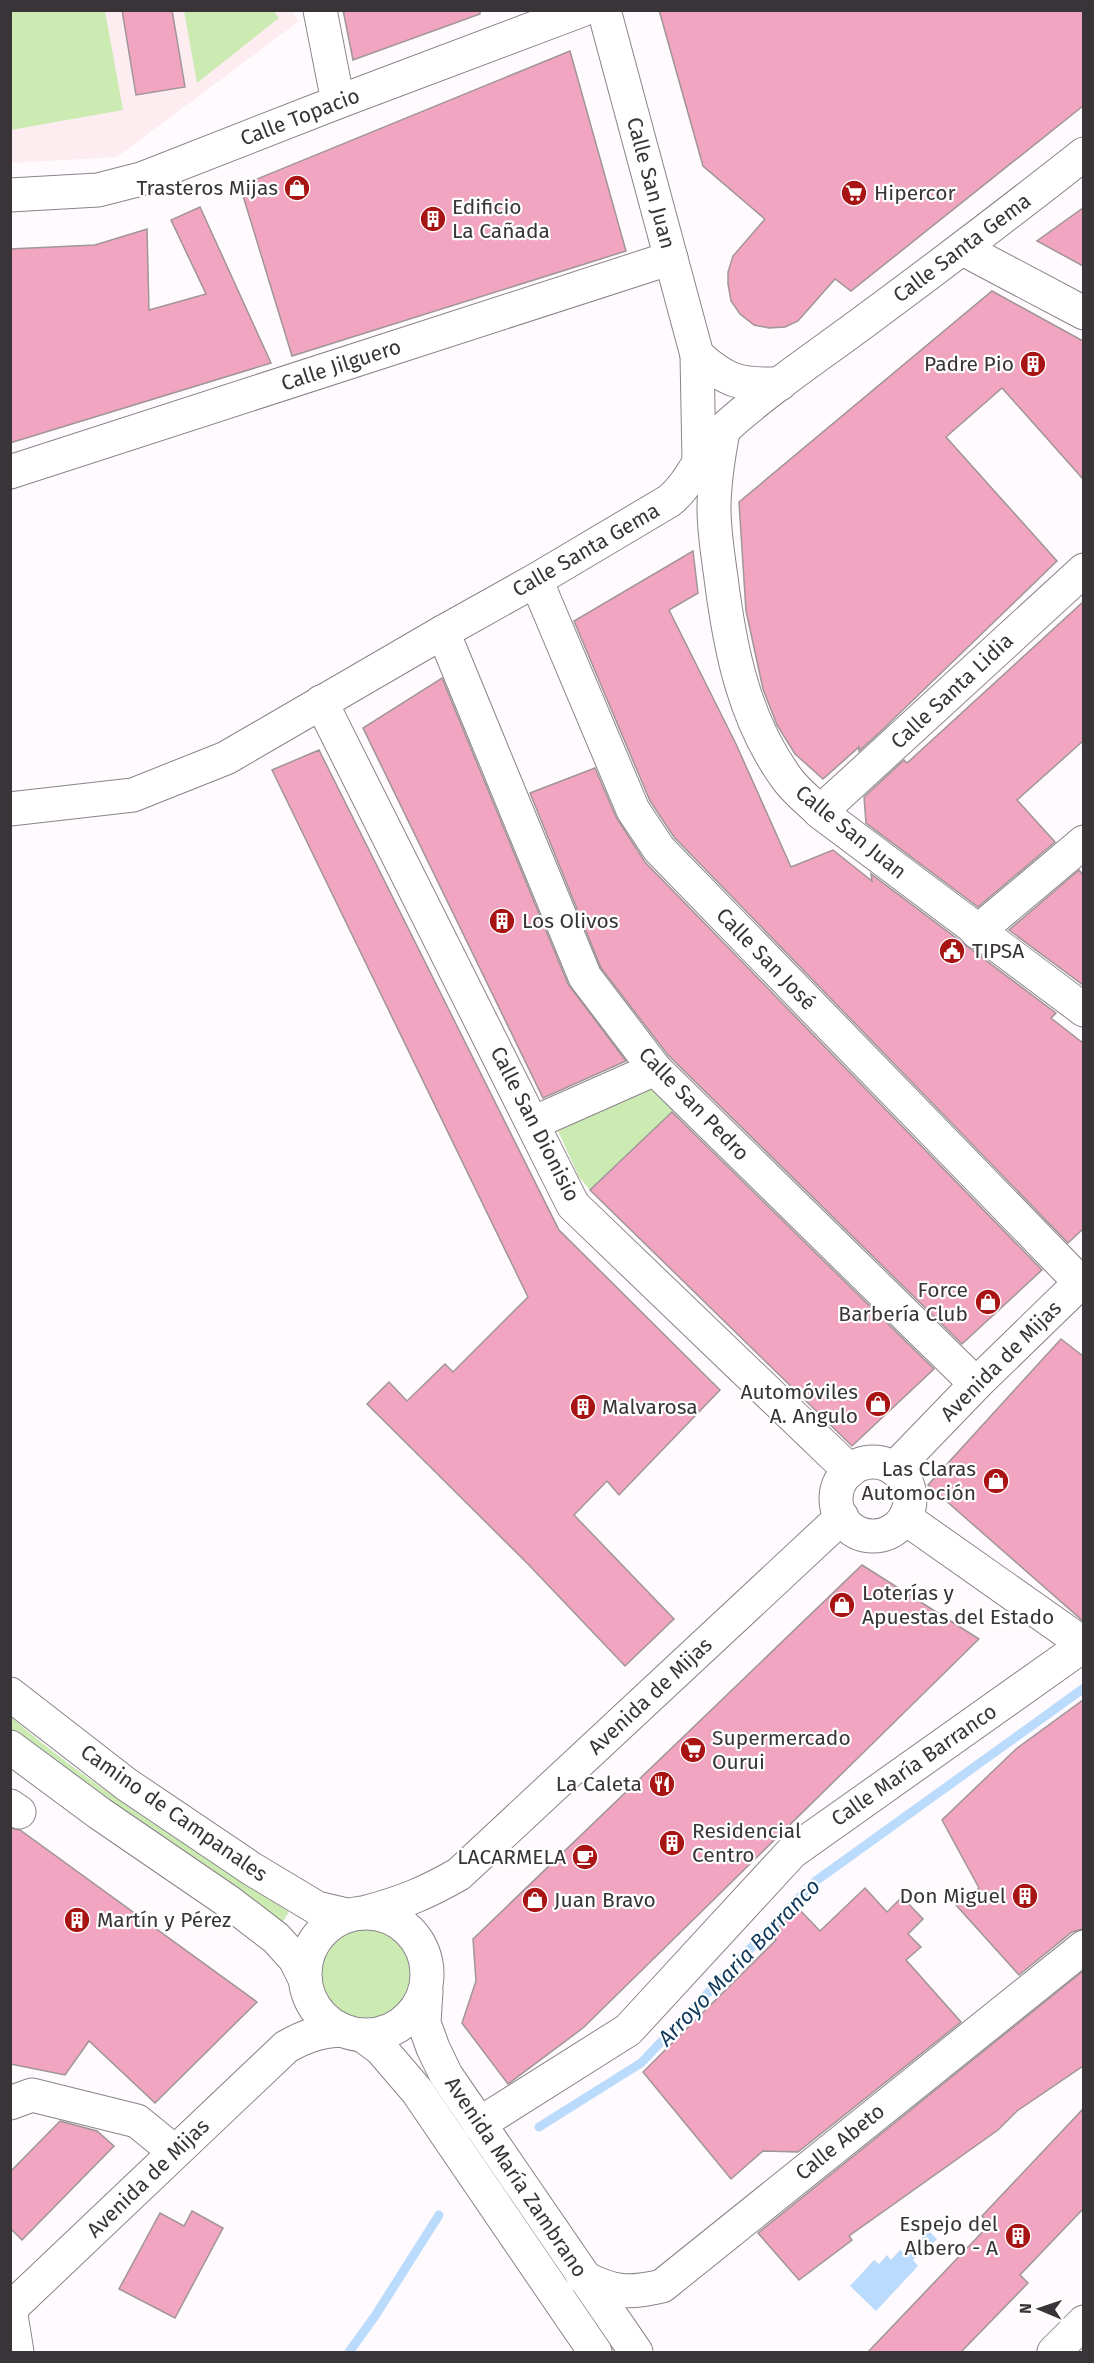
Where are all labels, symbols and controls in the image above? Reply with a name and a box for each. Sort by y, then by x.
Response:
street label: Calle Topacio [237,82,363,152]
street label: Calle San Juan [621,114,681,252]
shop icon: Trasteros Mijas [282,173,312,203]
place label: Trasteros Mijas [136,175,278,201]
supermarket icon: Hipercor [839,178,869,208]
place label: Hipercor [874,180,956,206]
street label: Calle Santa Gema [888,188,1036,308]
place label: Edificio La Cañada [452,194,550,244]
building icon: Edificio La Cañada [418,204,448,234]
street label: Calle Jilguero [278,333,404,397]
building icon: Padre Pio [1018,349,1048,379]
place label: Padre Pio [924,351,1014,377]
street label: Calle Santa Gema [508,497,664,603]
street label: Calle Santa Lidia [885,628,1019,754]
street label: Calle San Juan [790,779,912,885]
street label: Calle San José [711,902,821,1016]
building icon: Los Olivos [487,906,517,936]
place label: Los Olivos [522,908,619,934]
public building icon: TIPSA [937,936,967,966]
place label: TIPSA [972,938,1024,964]
street label: Calle San Dionisio [485,1042,585,1206]
street label: Calle San Pedro [633,1042,755,1166]
place label: Force Barbería Club [838,1277,968,1327]
shop icon: Force Barbería Club [973,1287,1003,1317]
street label: Avenida de Mijas [935,1295,1067,1427]
place label: Automóviles A. Angulo [740,1379,858,1429]
shop icon: Automóviles A. Angulo [863,1389,893,1419]
building icon: Malvarosa [568,1392,598,1422]
place label: Malvarosa [602,1394,698,1420]
place label: Las Claras Automoción [861,1456,976,1506]
shop icon: Las Claras Automoción [981,1466,1011,1496]
place label: Loterías y Apuestas del Estado [862,1580,1054,1630]
shop icon: Loterías y Apuestas del Estado [827,1590,857,1620]
street label: Avenida de Mijas [583,1632,718,1760]
street label: Calle María Barranco [826,1698,1002,1832]
place label: Supermercado Ourui [712,1725,851,1775]
supermarket icon: Supermercado Ourui [678,1735,708,1765]
street label: Camino de Campanales [76,1739,273,1887]
restaurant icon: La Caleta [647,1769,677,1799]
place label: La Caleta [556,1771,642,1797]
place label: Residencial Centro [692,1818,801,1868]
building icon: Residencial Centro [657,1828,687,1858]
cafe icon: LACARMELA [570,1842,600,1872]
place label: LACARMELA [457,1844,566,1870]
water label: Arroyo Maria Barranco [651,1873,826,2052]
building icon: Don Miguel [1010,1881,1040,1911]
place label: Don Miguel [900,1883,1006,1909]
shop icon: Juan Bravo [520,1885,550,1915]
place label: Juan Bravo [554,1887,656,1913]
building icon: Martín y Pérez [62,1905,92,1935]
place label: Martín y Pérez [97,1907,231,1933]
street label: Avenida María Zambrano [439,2072,593,2282]
street label: Calle Abeto [790,2098,890,2186]
street label: Avenida de Mijas [81,2113,215,2243]
place label: Espejo del Albero - A [899,2211,998,2261]
building icon: Espejo del Albero - A [1003,2221,1033,2251]
north arrow [1010,2279,1070,2339]
text: N [1016,2303,1035,2314]

